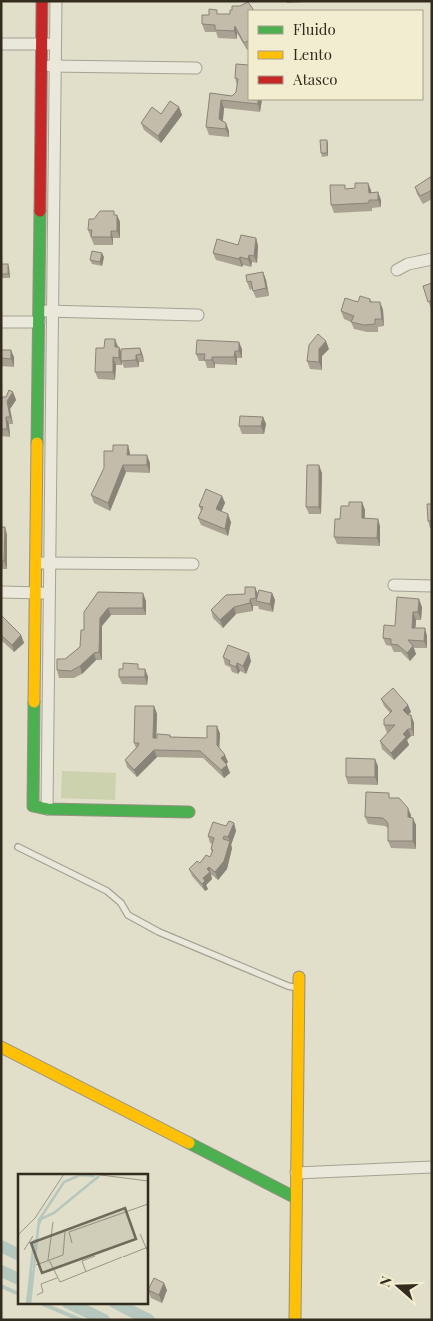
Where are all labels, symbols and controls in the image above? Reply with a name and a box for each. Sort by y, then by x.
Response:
legend [248,10,423,100]
text: Fluido [293,19,336,39]
text: Lento [293,44,332,64]
text: Atasco [292,69,337,89]
inset map [18,1174,148,1304]
north arrow [373,1261,423,1311]
text: N [375,1273,396,1289]

